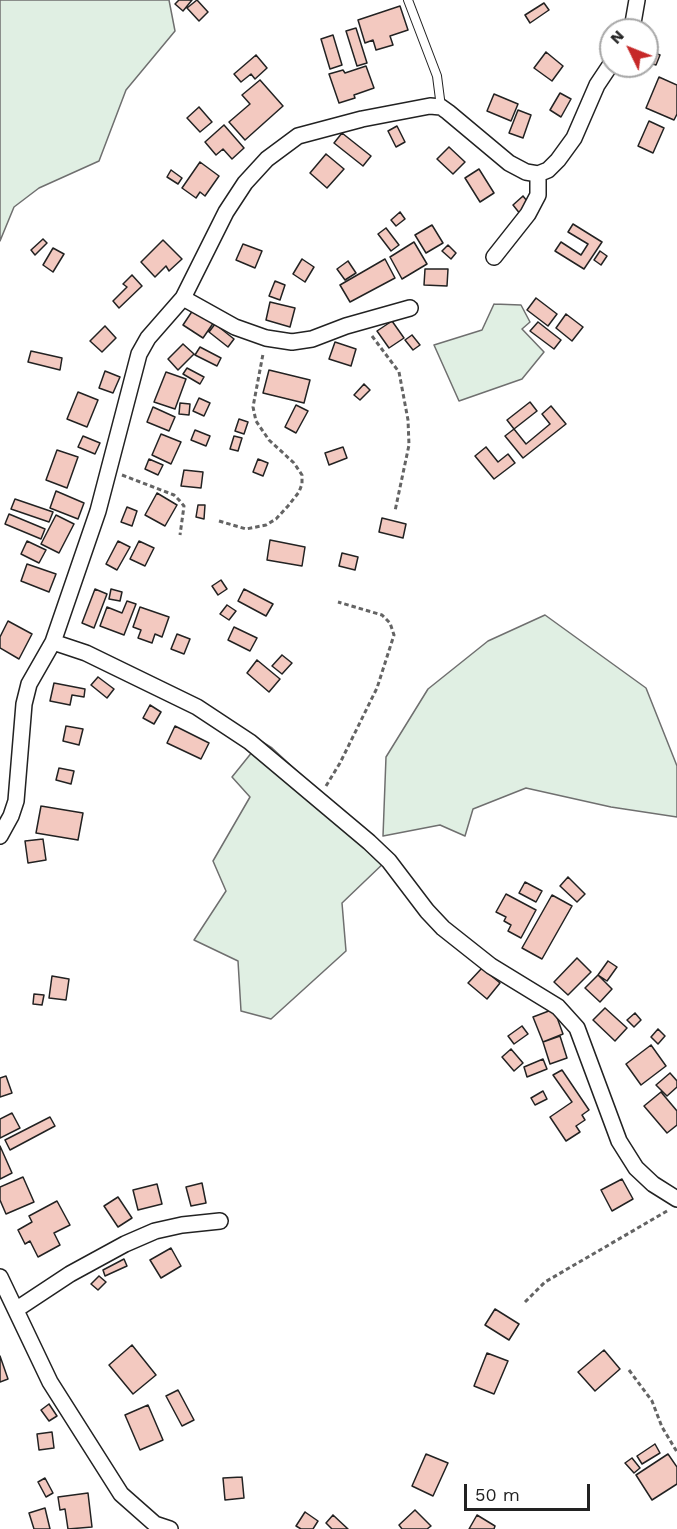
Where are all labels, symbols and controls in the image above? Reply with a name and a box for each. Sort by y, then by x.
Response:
north arrow [599,18,659,78]
text: N [606,26,628,48]
scale bar [467,1472,593,1510]
text: 50 m [475,1484,520,1505]

